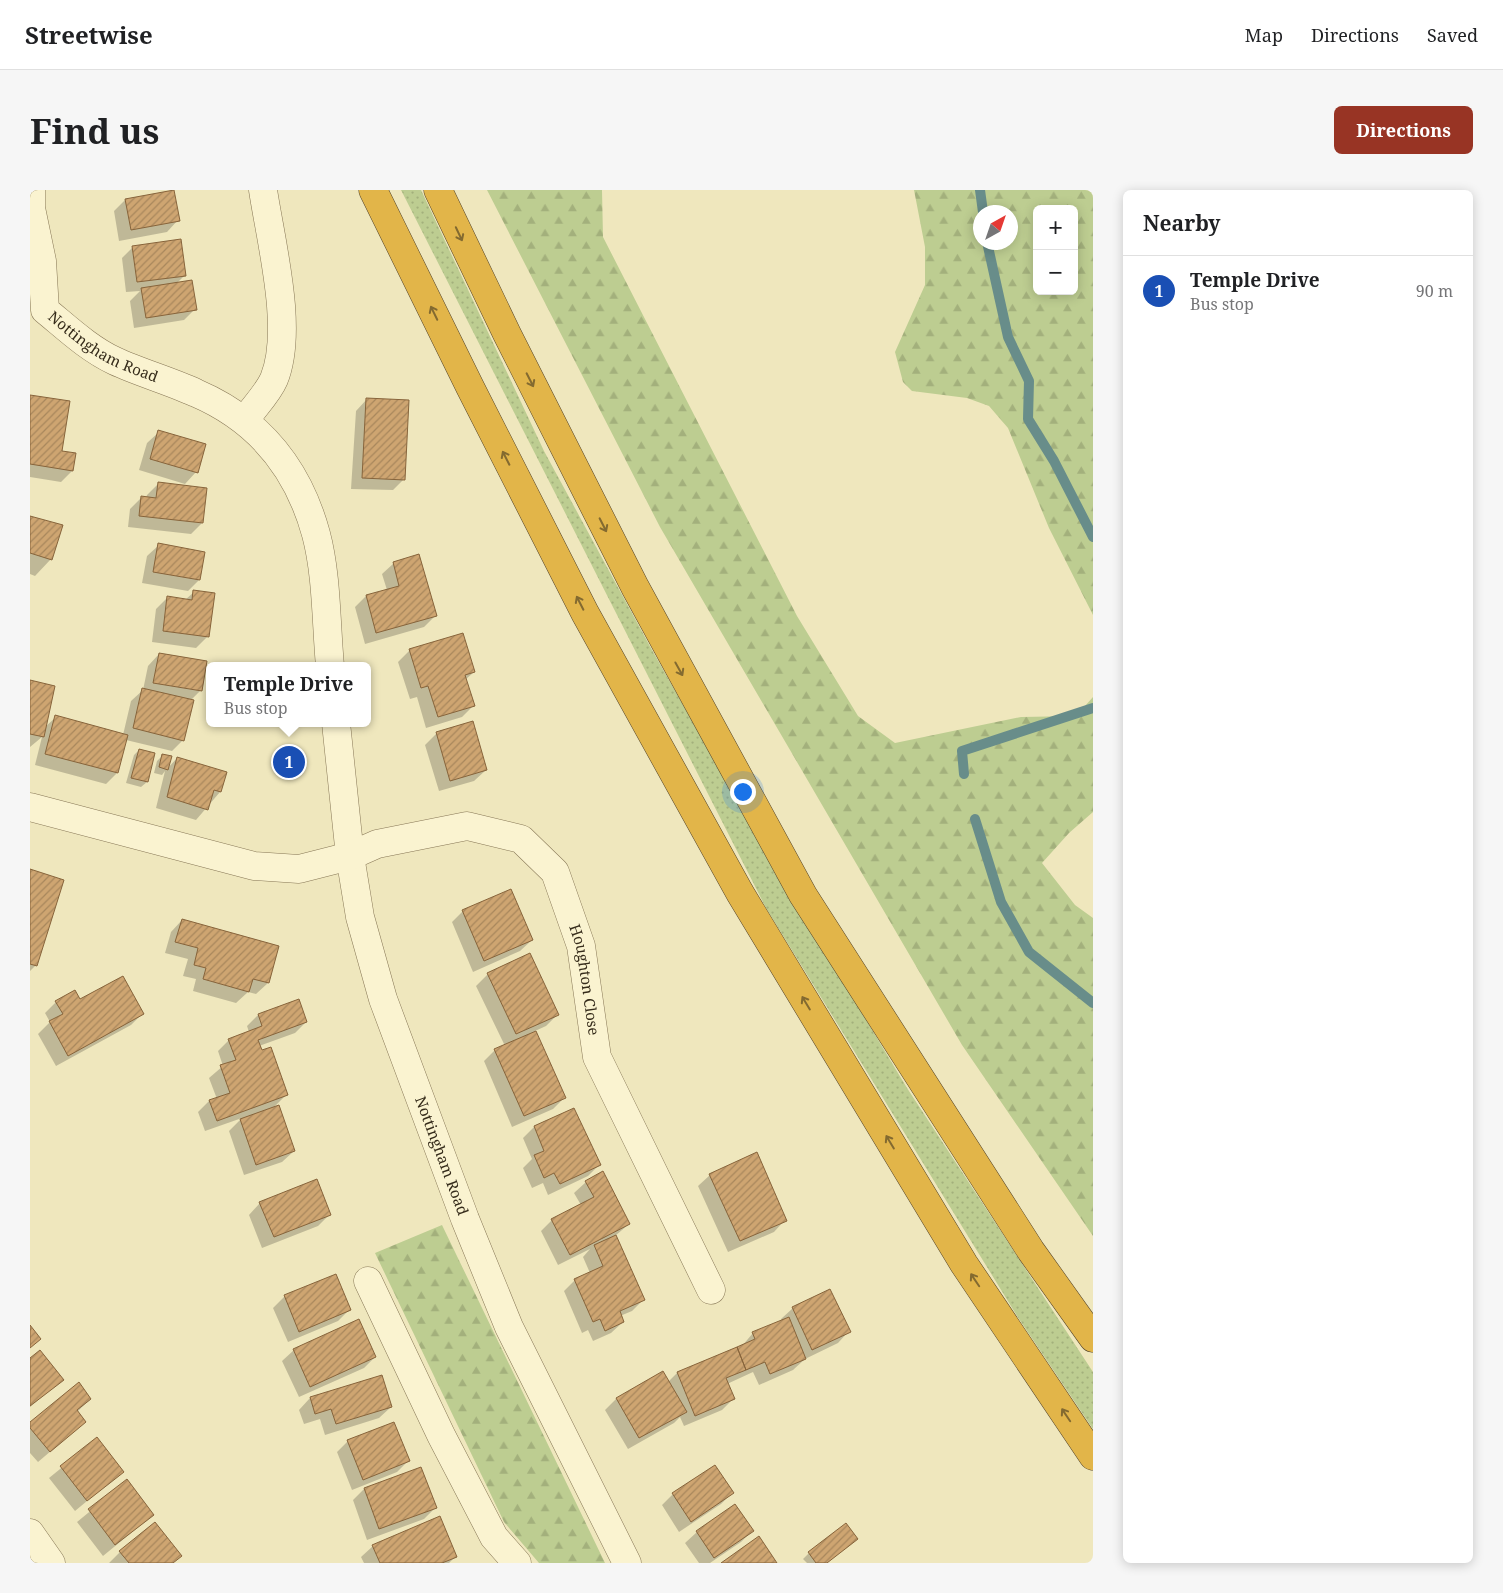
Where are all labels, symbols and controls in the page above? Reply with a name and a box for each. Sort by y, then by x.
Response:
text: Streetwise [25,18,153,51]
text: Map [1245,23,1283,47]
text: Directions [1311,23,1399,47]
text: Saved [1427,23,1478,47]
button: Directions [1334,106,1473,154]
text: Find us [30,107,159,154]
north arrow [973,205,1018,250]
map controls [1033,205,1078,295]
button: + [1033,205,1078,250]
text: Nearby [1143,209,1221,237]
one-way arrow [455,226,464,241]
button: − [1033,250,1078,295]
text: Temple Drive [1190,267,1320,293]
text: 1 [1154,280,1164,302]
text: 90 m [1416,280,1453,302]
text: Bus stop [1190,293,1254,315]
street label: Nottingham Road [45,306,161,386]
one-way arrow [429,306,438,321]
one-way arrow [526,372,535,387]
one-way arrow [501,451,511,466]
one-way arrow [599,517,608,532]
one-way arrow [575,596,584,611]
one-way arrow [675,661,684,676]
popup [206,662,371,727]
text: Temple Drive [224,671,353,697]
text: Bus stop [224,697,288,719]
pin: 1 [273,743,305,781]
your location [730,779,756,805]
street label: Houghton Close [565,921,605,1037]
one-way arrow [801,996,811,1010]
street label: Nottingham Road [411,1093,474,1218]
one-way arrow [885,1135,895,1149]
one-way arrow [970,1274,980,1288]
one-way arrow [1061,1408,1071,1422]

